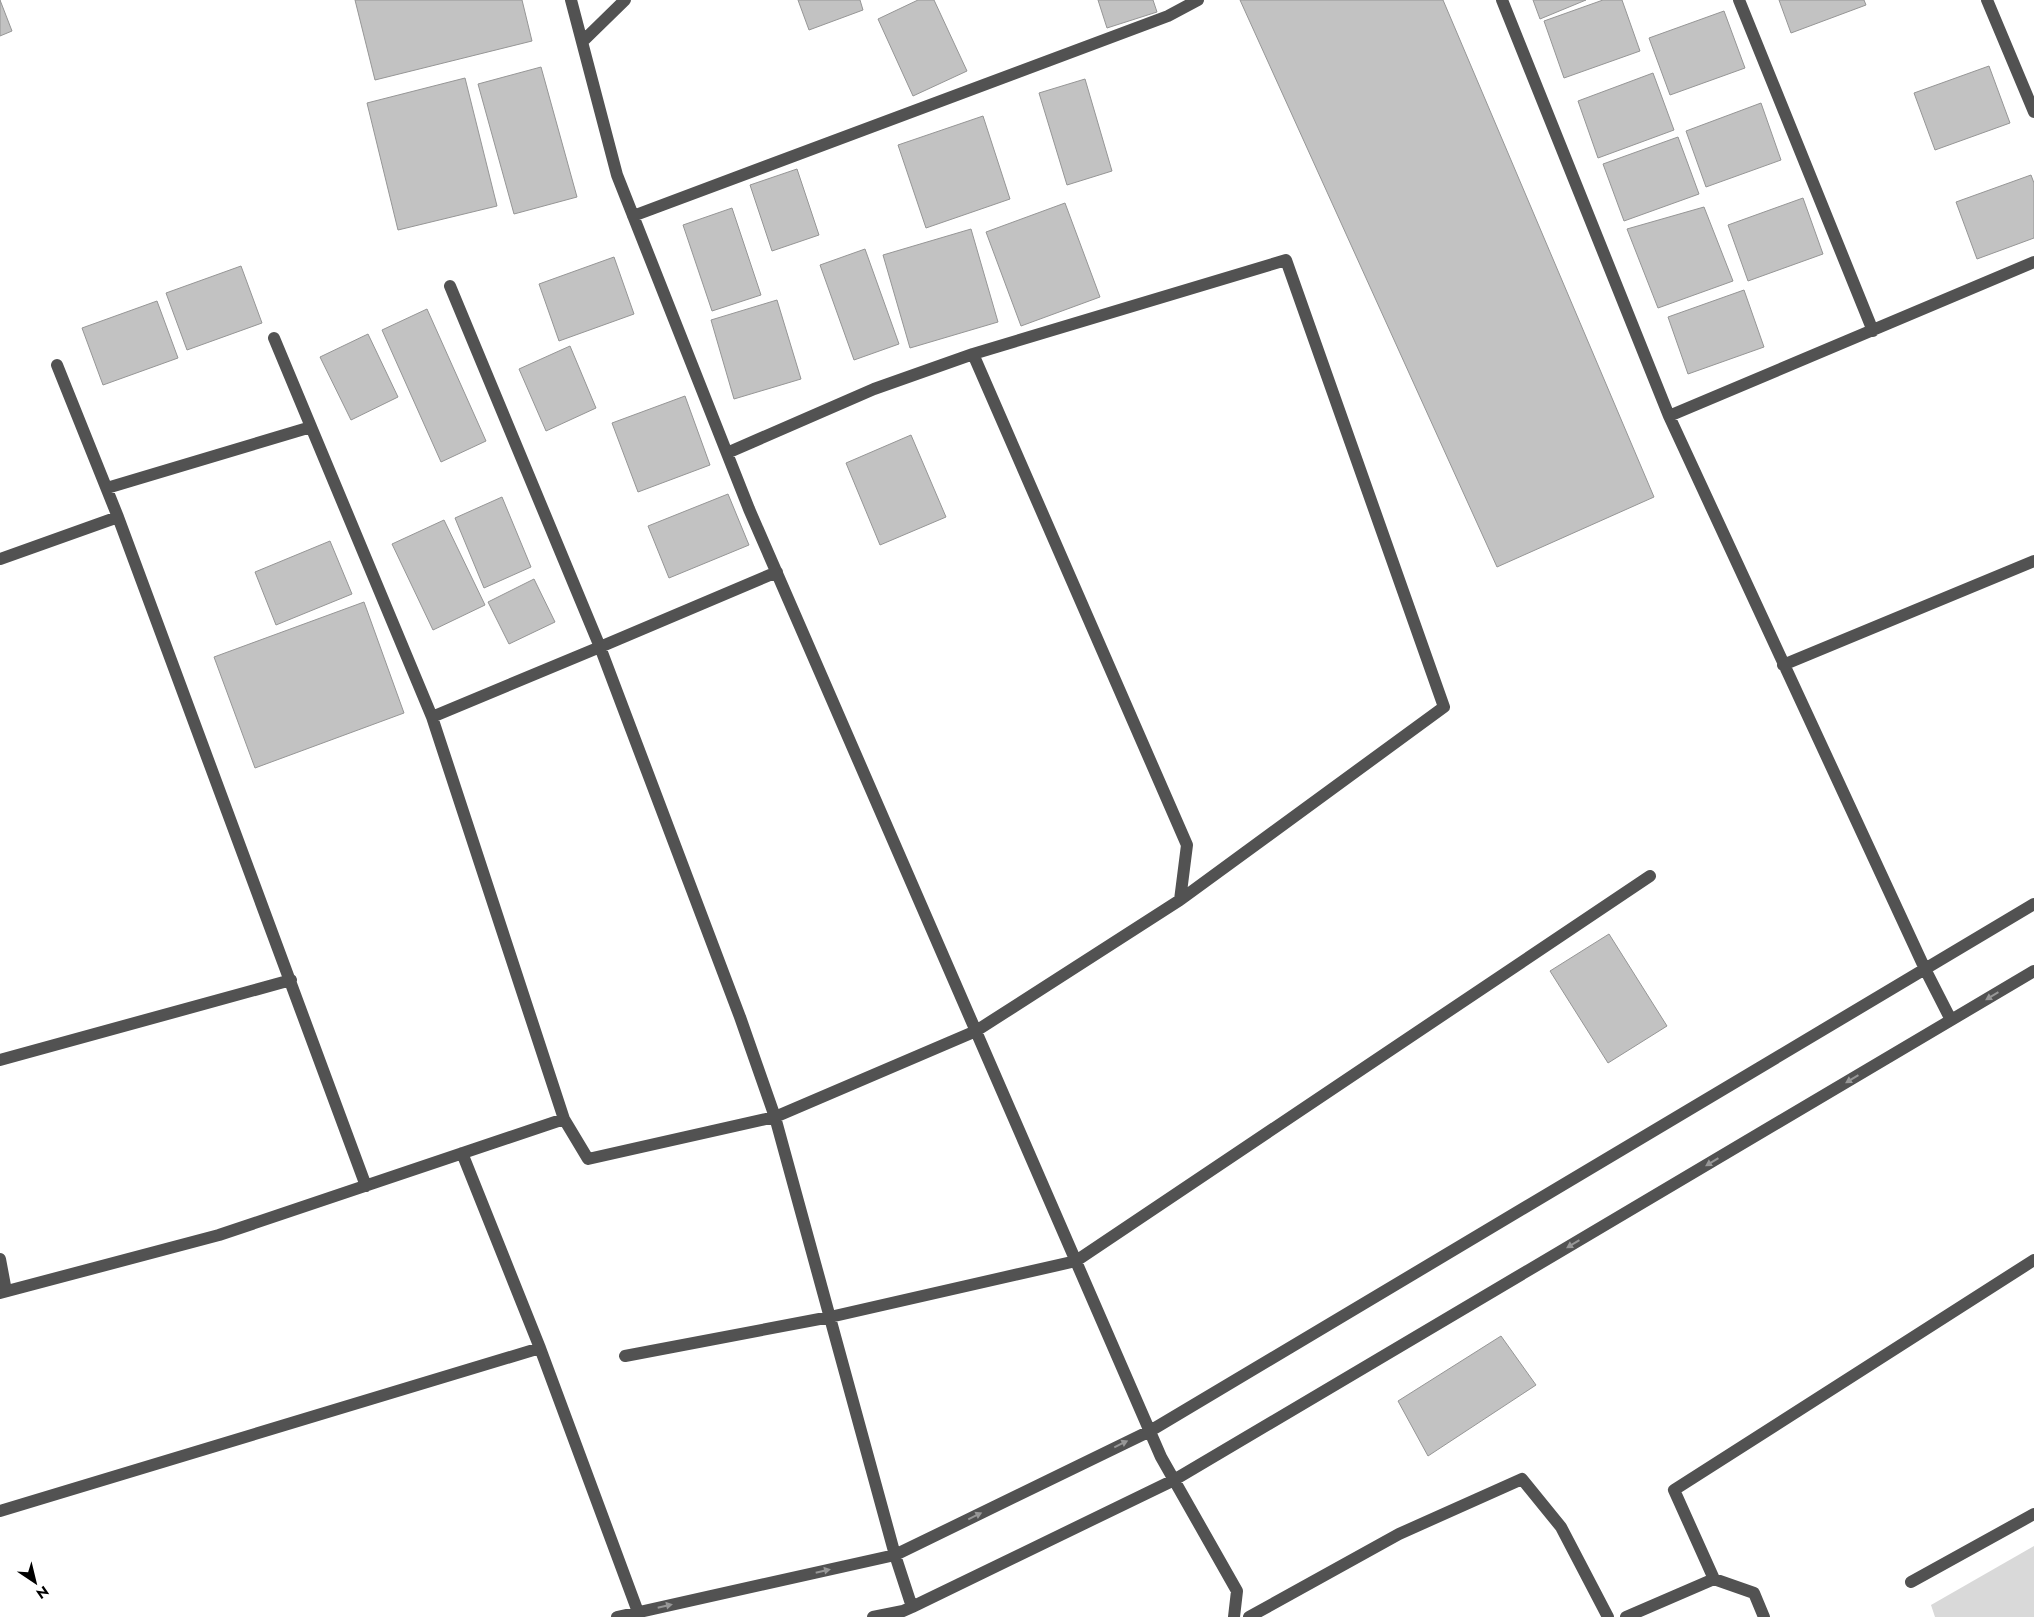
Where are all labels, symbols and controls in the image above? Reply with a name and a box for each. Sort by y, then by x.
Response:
one-way arrow [1986,991,1999,1000]
one-way arrow [1846,1074,1859,1083]
one-way arrow [1706,1157,1719,1166]
one-way arrow [1566,1240,1579,1249]
one-way arrow [1114,1440,1128,1448]
one-way arrow [968,1512,982,1520]
north arrow [10,1557,60,1607]
one-way arrow [816,1567,831,1575]
text: N [32,1581,53,1604]
one-way arrow [657,1602,672,1610]

